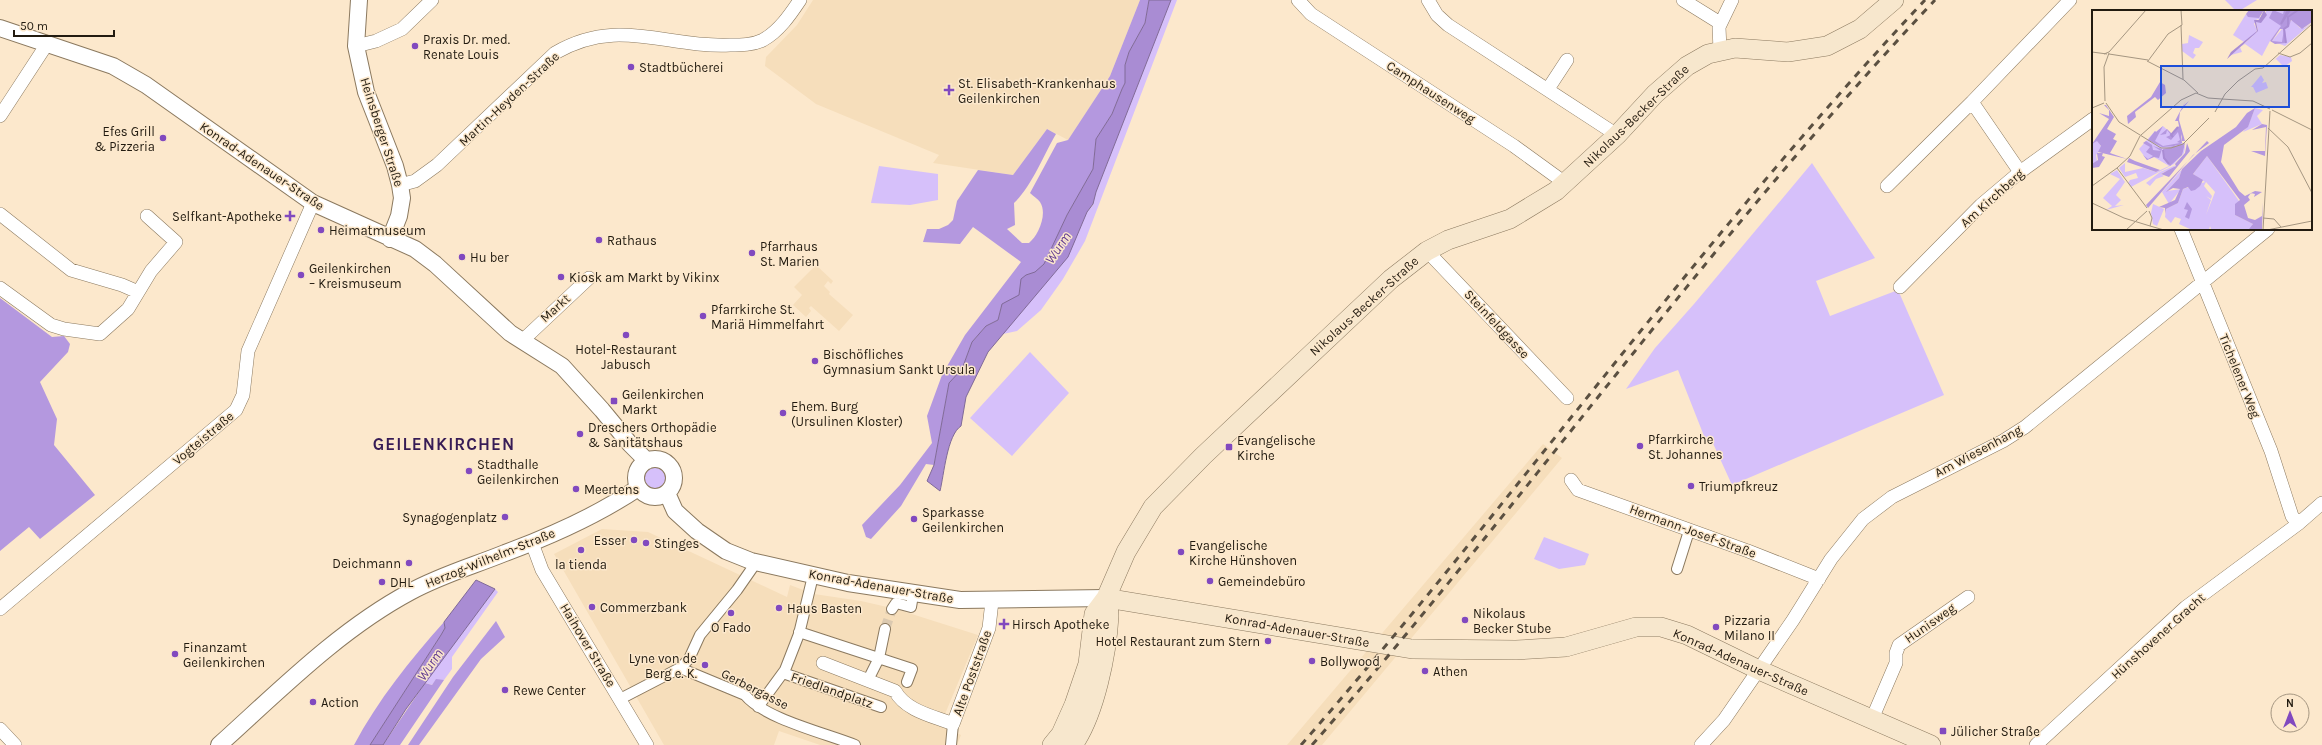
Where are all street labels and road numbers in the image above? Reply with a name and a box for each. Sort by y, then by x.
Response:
street label: Martin-Heyden-Straße [456,48,562,149]
street label: Camphausenweg [1384,58,1479,127]
street label: Nikolaus-Becker-Straße [1580,61,1692,170]
street label: Heinsberger Straße [357,76,407,189]
street label: Konrad-Adenauer-Straße [197,119,327,213]
street label: Am Kirchberg [1957,165,2027,230]
street label: Nikolaus-Becker-Straße [1307,253,1422,359]
street label: Steinfeldgasse [1461,287,1533,362]
street label: Markt [537,291,573,325]
street label: Tichelener Weg [2216,332,2264,421]
street label: Vogteistraße [169,408,237,468]
street label: Am Wiesenhang [1932,421,2025,480]
street label: Hermann-Josef-Straße [1628,501,1759,561]
street label: Herzog-Wilhelm-Straße [423,525,557,591]
street label: Konrad-Adenauer-Straße [807,566,955,606]
street label: Hünshovener Gracht [2108,590,2208,682]
street label: Haihover Straße [557,600,619,690]
street label: Hunisweg [1902,600,1959,646]
street label: Konrad-Adenauer-Straße [1223,610,1371,650]
street label: Konrad-Adenauer-Straße [1671,625,1811,699]
street label: Alte Poststraße [950,628,995,718]
street label: Gerbergasse [719,666,791,713]
street label: Friedlandplatz [789,669,875,711]

